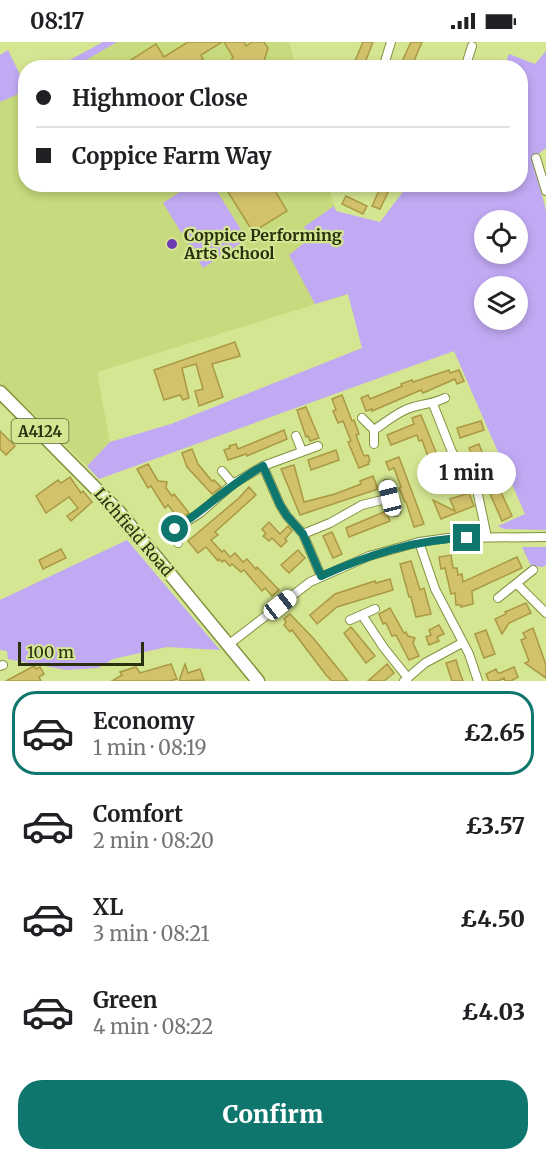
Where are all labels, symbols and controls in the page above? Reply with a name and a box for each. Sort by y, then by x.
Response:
text: 08:17 [30,7,85,35]
text: Highmoor Close [72,84,248,112]
text: Coppice Farm Way [72,142,272,170]
map controls [474,210,528,330]
button: locate [474,210,528,264]
place label: Coppice Performing Arts School [183,225,342,263]
marker: Coppice Performing Arts School [165,237,179,251]
button: layers [474,276,528,330]
road number: A4124 [12,419,68,443]
callout: 1 min [418,451,516,493]
text: 1 min [439,460,494,485]
car [377,478,403,518]
street label: Lichfield Road [90,484,178,580]
route start [161,515,188,542]
route end [453,524,480,551]
car [260,587,300,623]
scale bar [18,639,144,666]
text: 100 m [27,642,74,662]
icon: car [21,706,75,760]
text: Economy [93,707,194,735]
text: £2.65 [464,719,525,747]
text: 1 min · 08:19 [93,735,207,760]
icon: car [21,799,75,853]
text: Comfort [93,800,183,828]
text: £3.57 [465,812,525,840]
text: 2 min · 08:20 [93,828,214,853]
icon: car [21,892,75,946]
text: XL [93,893,123,921]
text: £4.50 [460,905,525,933]
text: 3 min · 08:21 [93,921,209,946]
icon: car [21,985,75,1039]
text: Green [93,986,157,1014]
text: £4.03 [462,998,525,1026]
text: 4 min · 08:22 [93,1014,213,1039]
button: Confirm [18,1080,528,1149]

